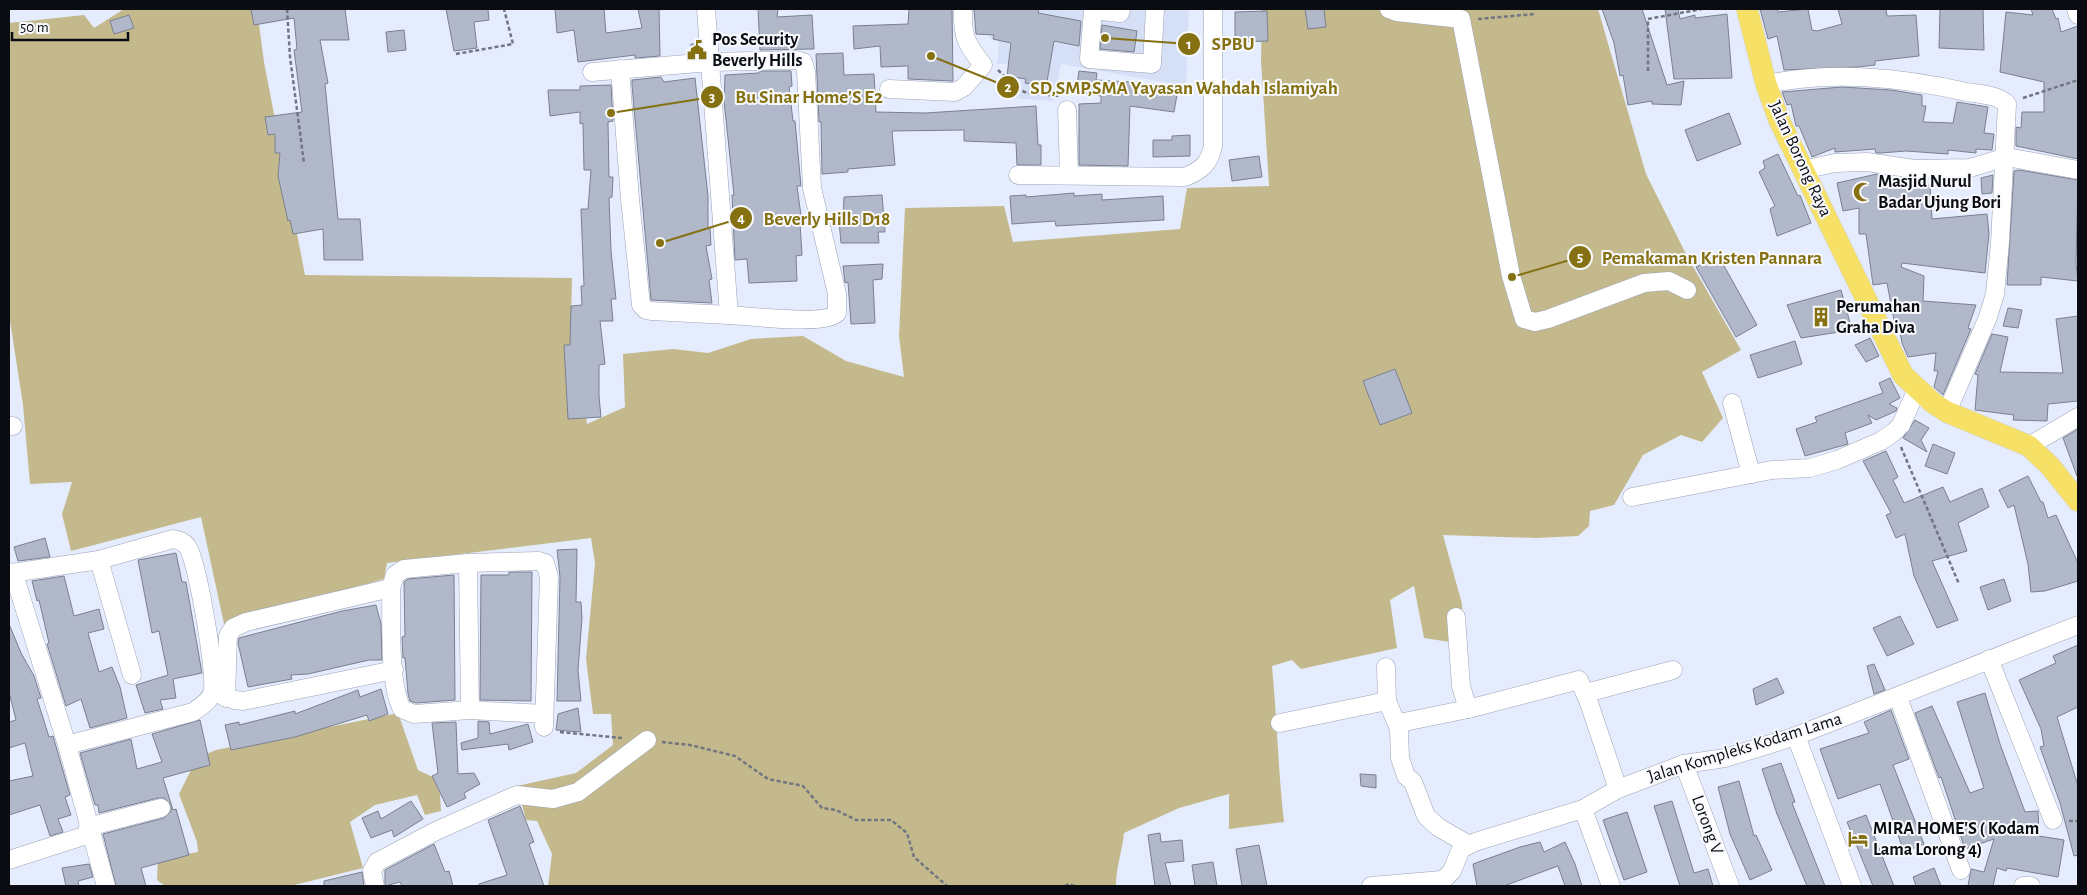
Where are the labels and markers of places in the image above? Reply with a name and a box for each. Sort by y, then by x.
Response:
callout: SPBU [1177,27,1265,61]
place label: Pos Security Beverly Hills [712,31,802,70]
public building icon: Pos Security Beverly Hills [686,39,708,61]
callout: SD,SMP,SMA Yayasan Wahdah Islamiyah [996,70,1348,104]
callout: Bu Sinar Home'S E2 [700,80,893,114]
place label: Masjid Nurul Badar Ujung Bori [1878,173,2001,212]
mosque icon: Masjid Nurul Badar Ujung Bori [1852,181,1874,203]
callout: Beverly Hills D18 [728,201,900,235]
callout: Pemakaman Kristen Pannara [1567,240,1833,274]
place label: Perumahan Graha Diva [1836,298,1920,337]
building icon: Perumahan Graha Diva [1810,306,1832,328]
place label: MIRA HOME'S ( Kodam Lama Lorong 4) [1873,820,2039,859]
hotel icon: MIRA HOME'S ( Kodam Lama Lorong 4) [1847,828,1869,850]

